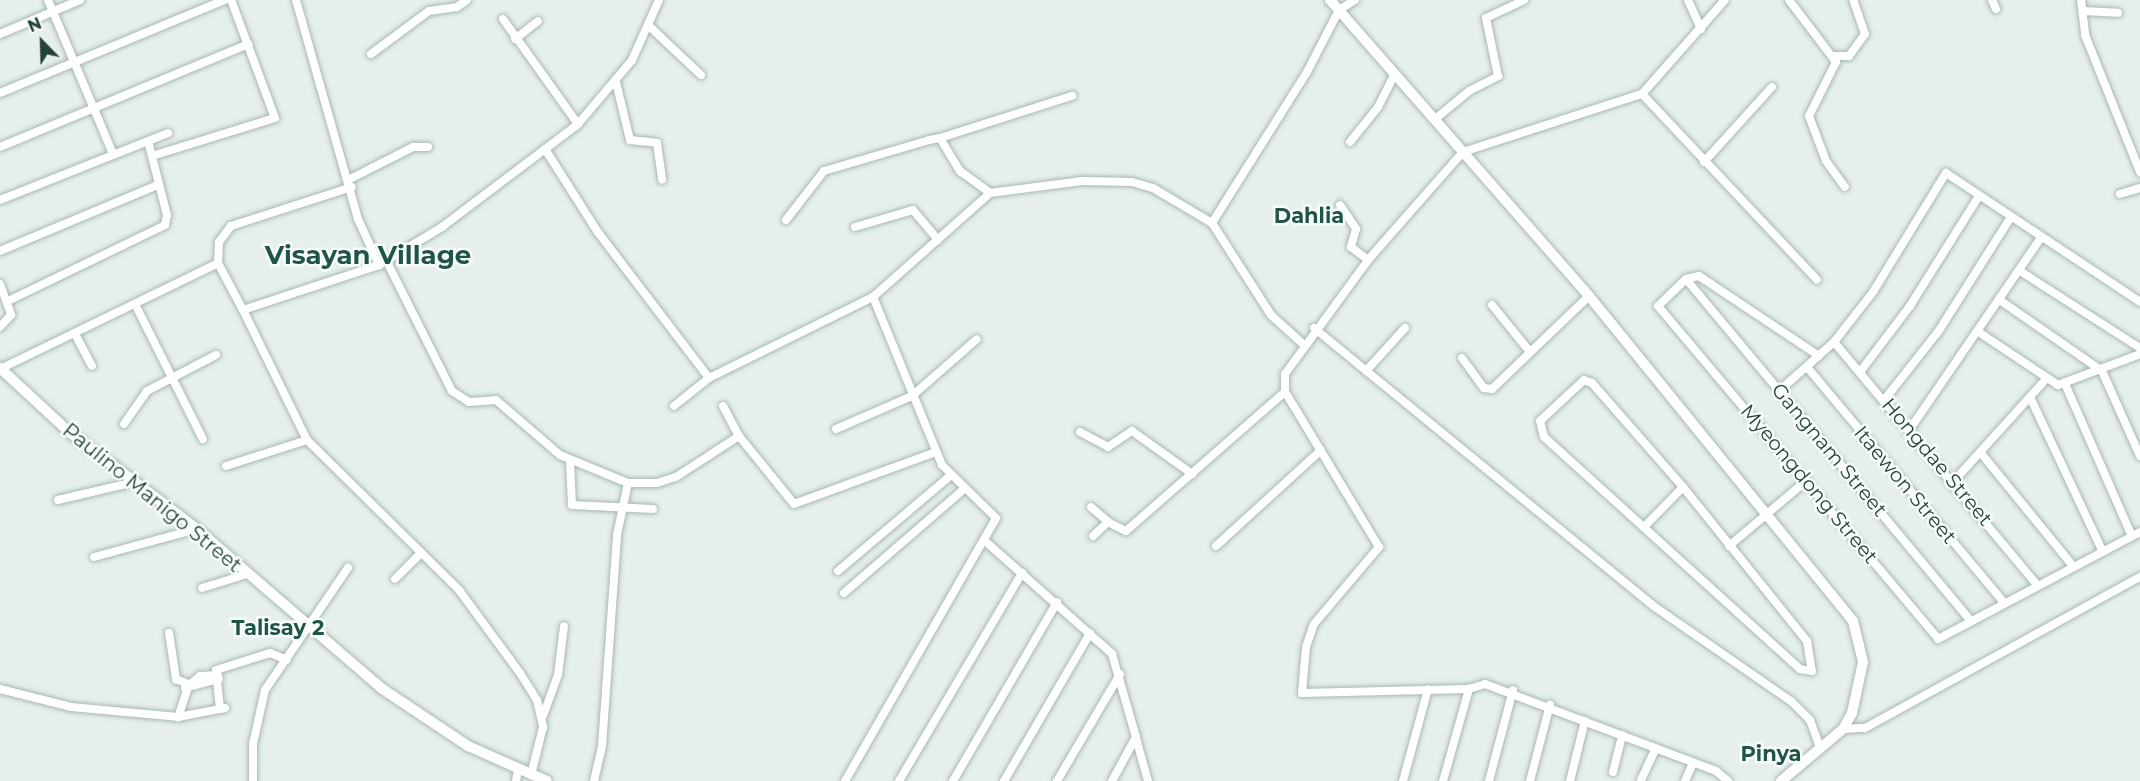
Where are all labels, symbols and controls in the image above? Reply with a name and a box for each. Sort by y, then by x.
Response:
north arrow [12,12,72,72]
text: N [25,14,44,36]
district label: Dahlia [1274,203,1344,229]
district label: Visayan Village [265,240,471,272]
street label: Gangnam Street [1766,378,1892,522]
street label: Hongdae Street [1877,393,1997,531]
street label: Myeongdong Street [1735,399,1883,569]
street label: Paulino Manigo Street [58,418,246,578]
street label: Itaewon Street [1849,421,1961,549]
district label: Talisay 2 [232,615,324,641]
district label: Pinya [1740,741,1802,767]

